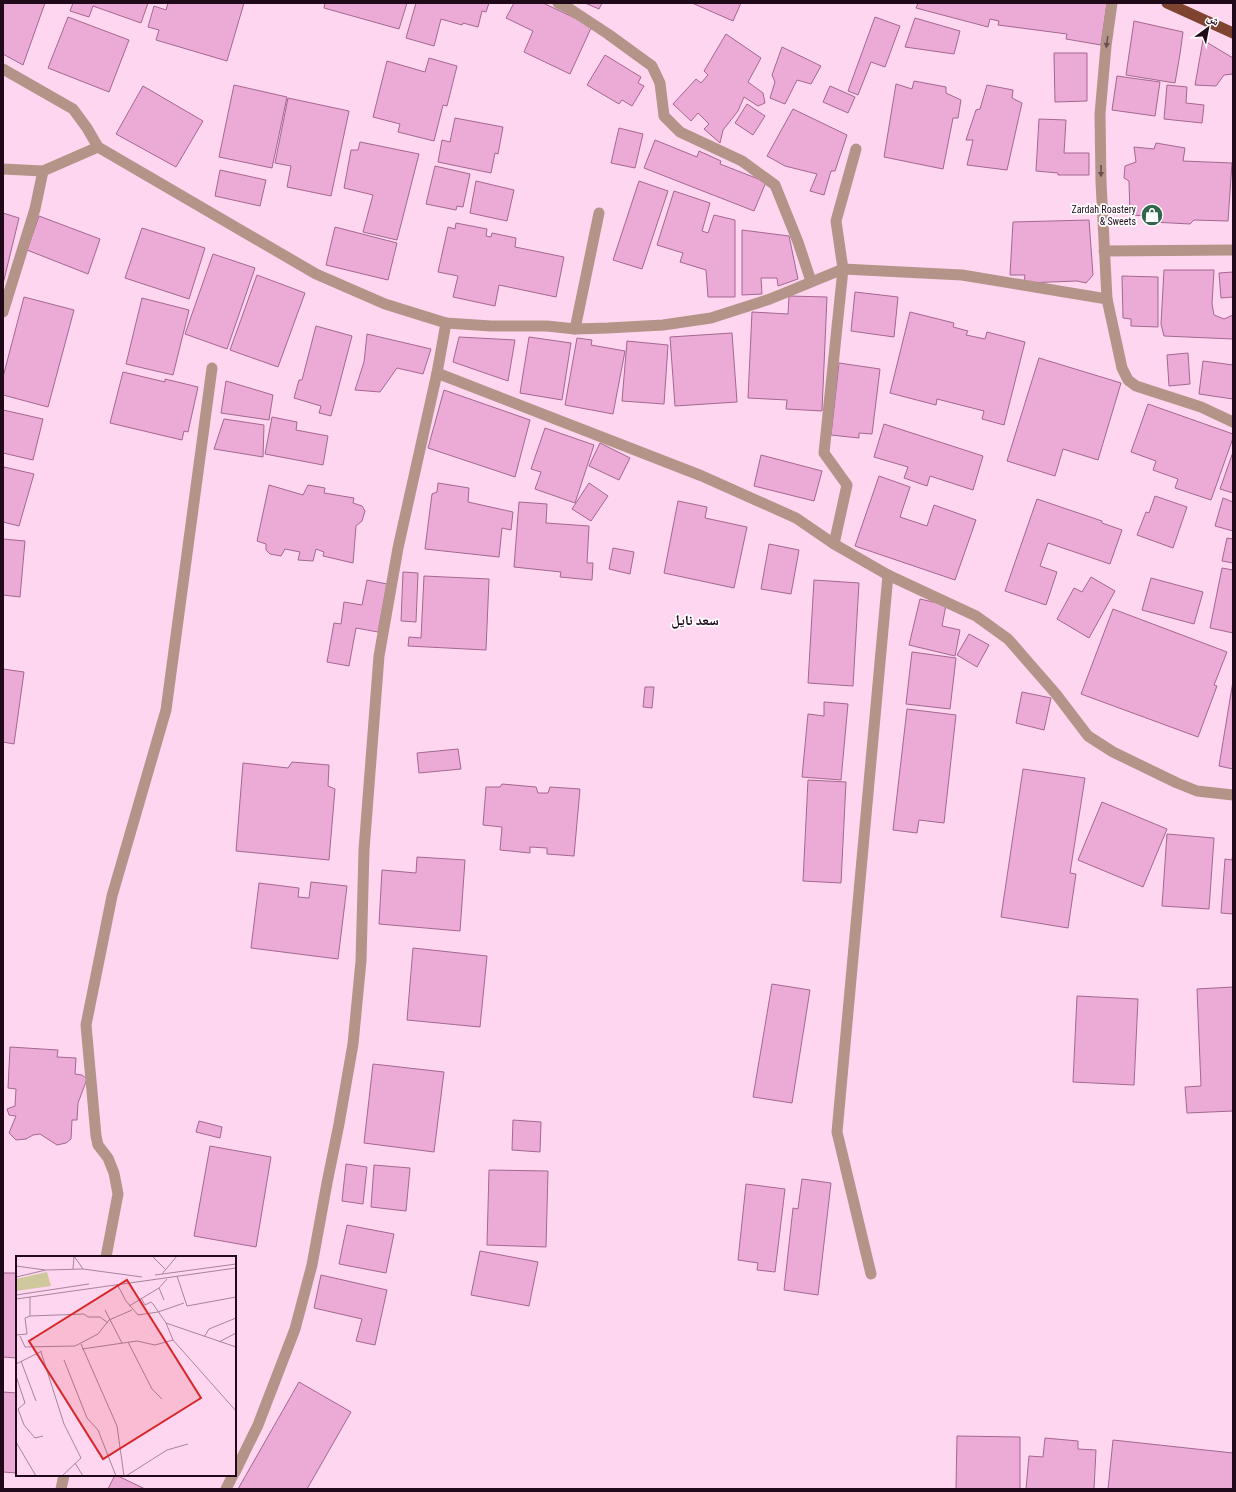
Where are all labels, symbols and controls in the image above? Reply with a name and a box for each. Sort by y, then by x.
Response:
north arrow [1188,8,1228,48]
text: ش [1204,11,1222,30]
one-way arrow [1104,36,1110,48]
one-way arrow [1097,165,1104,177]
shop icon: Zardah Roastery & Sweets [1139,202,1165,228]
place label: Zardah Roastery & Sweets [1072,204,1136,227]
district label: سعد نايل [671,612,719,629]
inset map [16,1256,236,1476]

